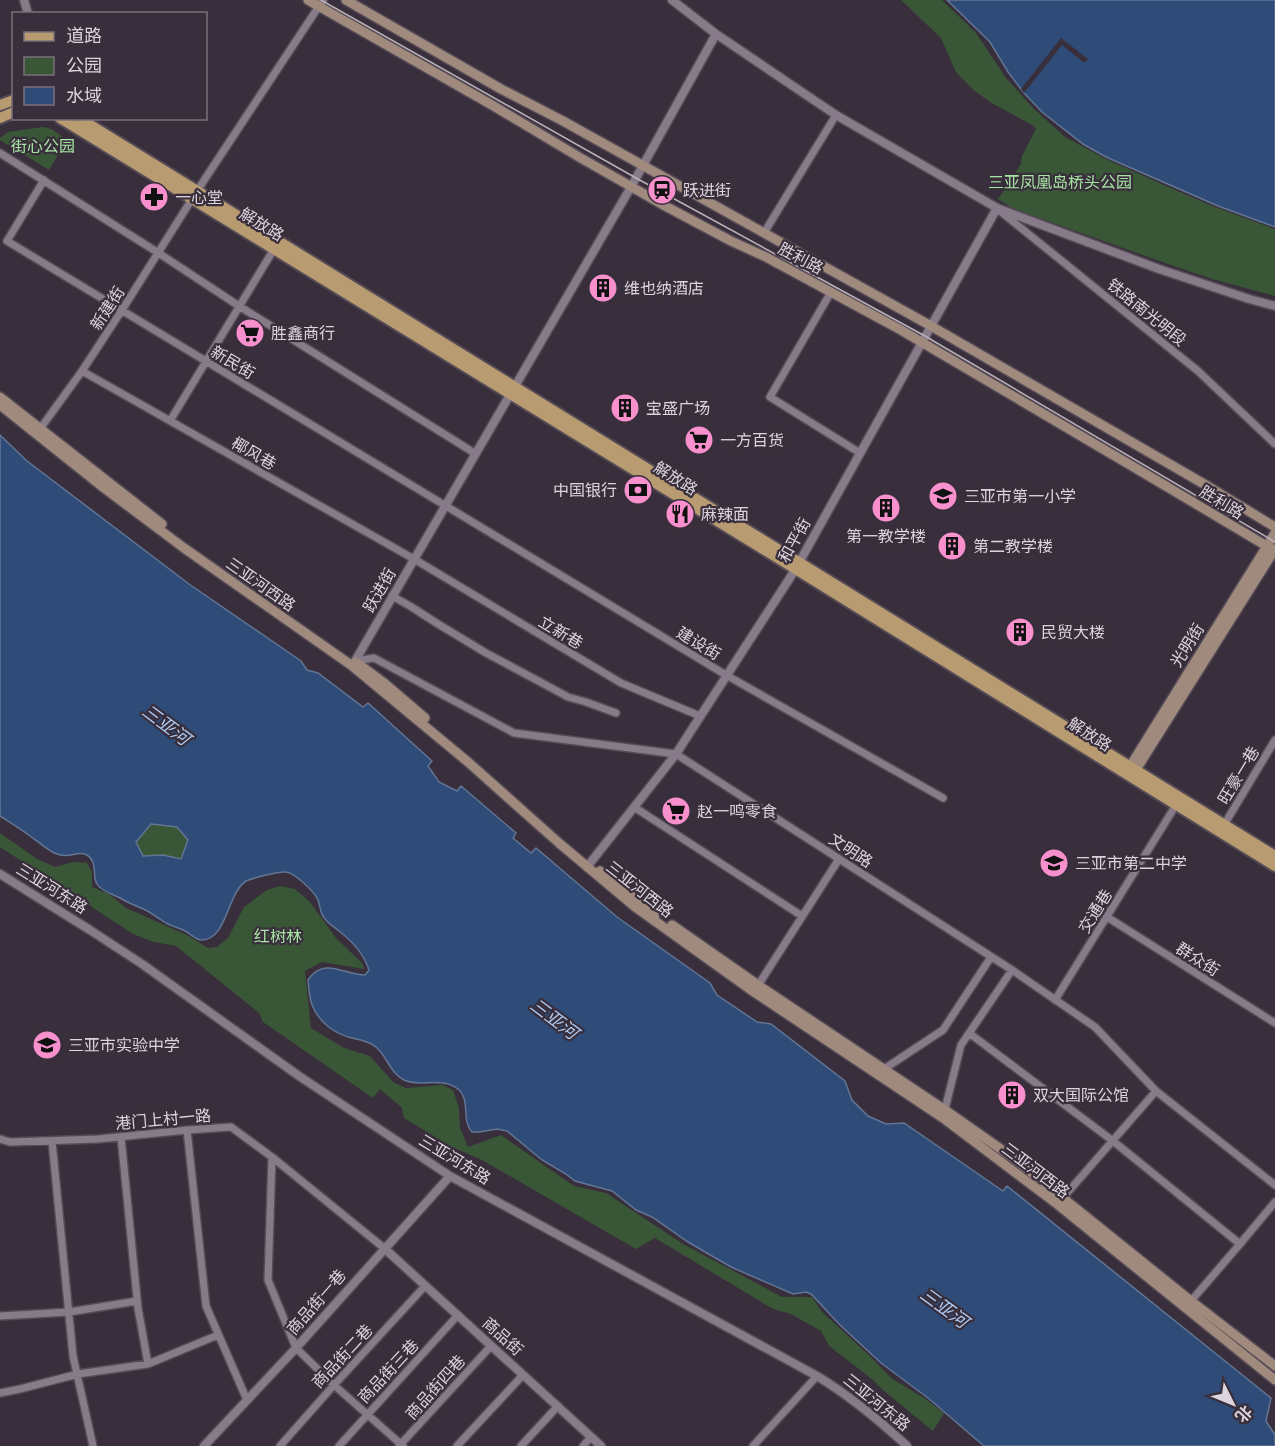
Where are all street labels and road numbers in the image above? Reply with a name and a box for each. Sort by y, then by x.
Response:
street label: 解放路 [237,205,287,244]
street label: 胜利路 [776,240,826,277]
street label: 铁路南光明段 [1104,276,1189,349]
street label: 新建街 [87,284,128,333]
street label: 新民街 [208,343,258,382]
street label: 椰风巷 [229,434,279,473]
street label: 解放路 [651,458,701,498]
street label: 胜利路 [1197,483,1247,522]
street label: 和平街 [775,515,814,565]
street label: 三亚河西路 [223,554,298,614]
street label: 跃进街 [360,565,399,615]
street label: 立新巷 [536,613,586,652]
street label: 光明街 [1167,620,1207,670]
street label: 建设街 [674,624,724,663]
street label: 解放路 [1065,714,1115,754]
street label: 旺豪一巷 [1215,743,1262,807]
street label: 文明路 [826,830,875,871]
street label: 三亚河西路 [603,858,676,921]
street label: 三亚河东路 [13,860,90,917]
street label: 交通巷 [1075,886,1115,936]
street label: 群众街 [1173,939,1223,979]
street label: 港门上村一路 [114,1107,212,1132]
street label: 三亚河东路 [416,1132,493,1187]
street label: 三亚河西路 [999,1140,1073,1201]
street label: 商品街一巷 [284,1267,349,1338]
street label: 商品街 [479,1314,526,1359]
street label: 商品街二巷 [309,1321,376,1391]
street label: 商品街三巷 [355,1336,422,1406]
street label: 商品街四巷 [402,1352,468,1423]
street label: 三亚河东路 [840,1371,913,1434]

